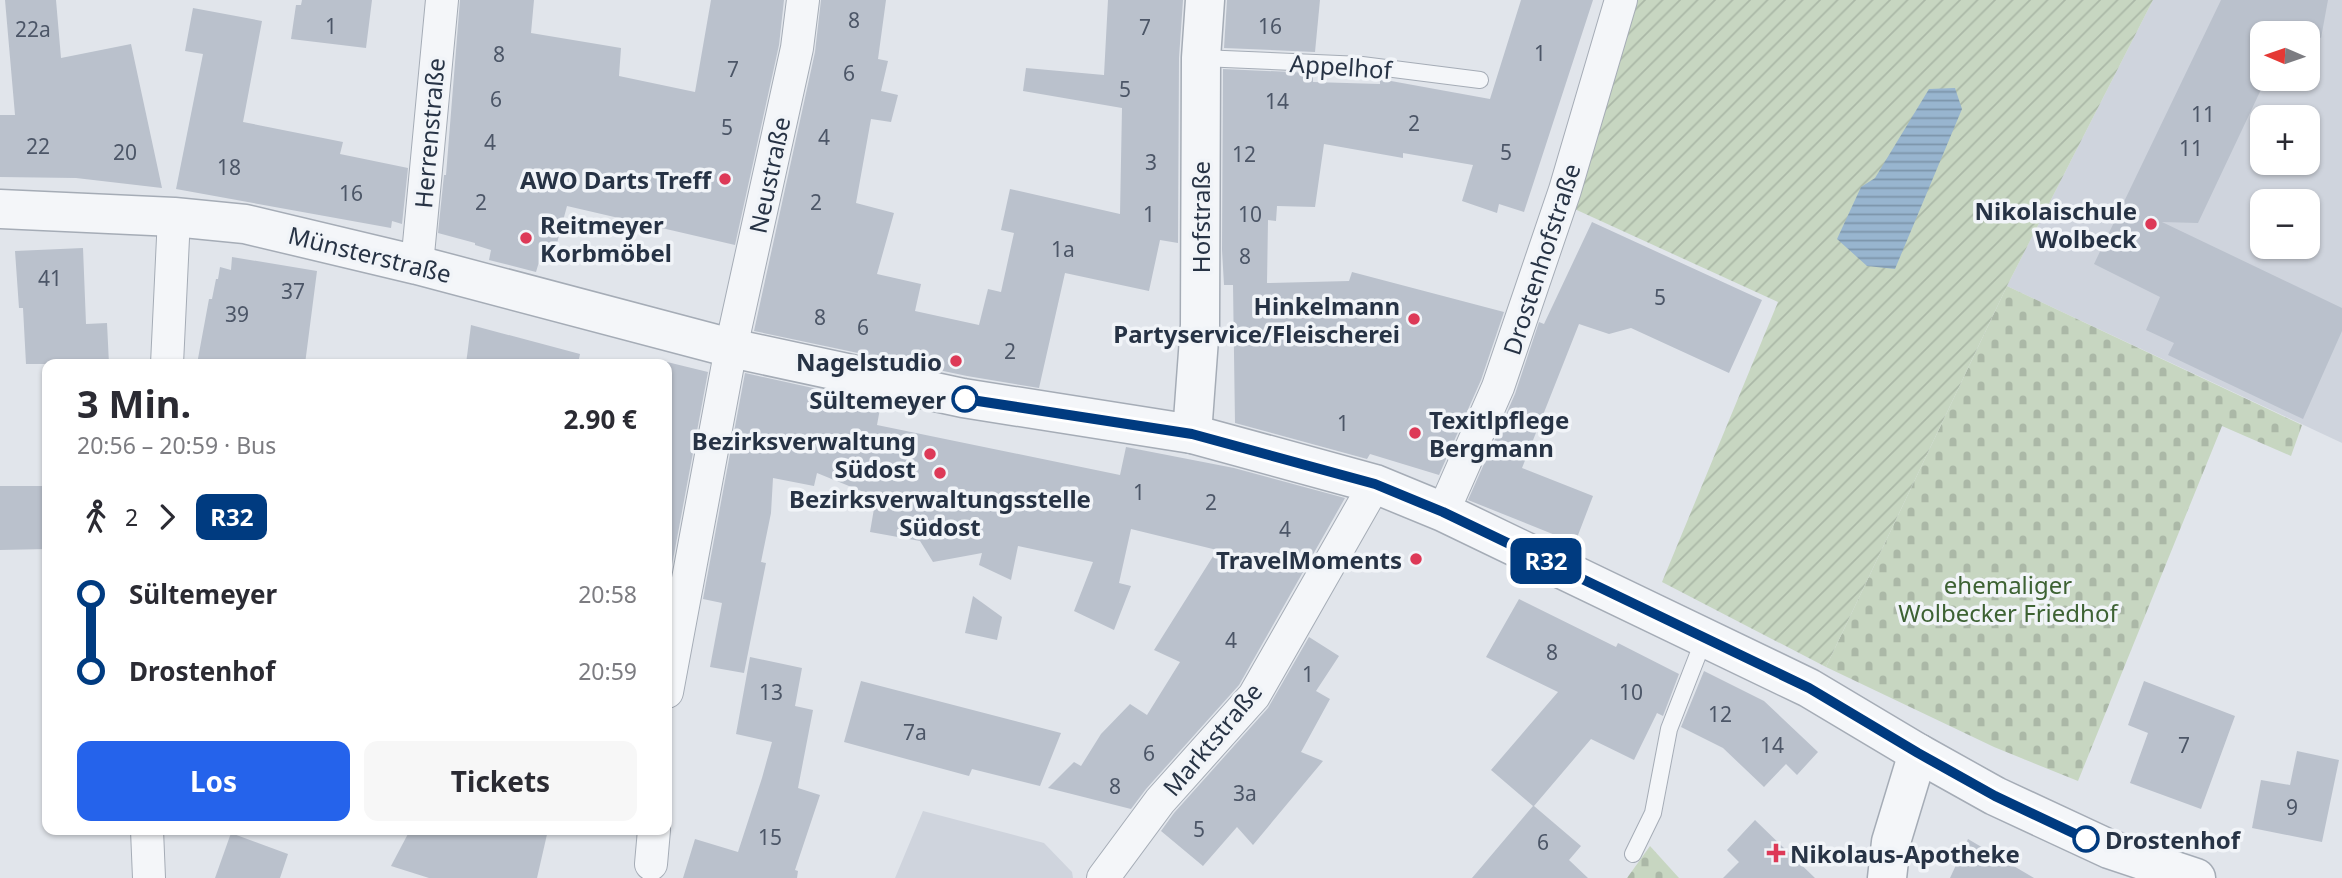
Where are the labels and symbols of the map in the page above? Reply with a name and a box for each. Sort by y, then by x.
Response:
house number: 8 [848,6,860,34]
house number: 1 [325,12,337,40]
house number: 16 [1258,12,1282,40]
house number: 7 [1139,13,1151,41]
house number: 22a [15,15,51,43]
north arrow [2250,21,2320,91]
house number: 1 [1534,39,1546,67]
house number: 8 [493,40,505,68]
street label: Appelhof [1289,46,1395,86]
house number: 7 [727,55,739,83]
street label: Herrenstraße [406,56,452,210]
house number: 6 [843,59,855,87]
house number: 5 [1119,75,1131,103]
house number: 6 [490,85,502,113]
house number: 14 [1265,87,1289,115]
house number: 11 [2191,100,2215,128]
house number: 2 [1408,109,1420,137]
house number: 5 [721,113,733,141]
street label: Neustraße [741,114,797,236]
house number: 4 [818,123,830,151]
house number: 4 [484,128,496,156]
house number: 22 [26,132,50,160]
house number: 11 [2179,134,2203,162]
house number: 20 [113,138,137,166]
house number: 5 [1500,138,1512,166]
house number: 12 [1232,140,1256,168]
house number: 3 [1145,148,1157,176]
house number: 18 [217,153,241,181]
street label: Drostenhofstraße [1495,159,1587,359]
street label: Hofstraße [1184,161,1217,273]
place label: AWO Darts Treff [520,163,712,196]
marker: AWO Darts Treff [717,171,733,187]
house number: 16 [339,179,363,207]
house number: 2 [475,188,487,216]
house number: 2 [810,188,822,216]
place label: Nikolaischule Wolbeck [1975,194,2137,255]
house number: 1 [1143,200,1155,228]
house number: 10 [1238,200,1262,228]
place label: Reitmeyer Korbmöbel [540,208,672,269]
marker: Nikolaischule Wolbeck [2143,216,2159,232]
street label: Münsterstraße [285,218,455,290]
marker: Reitmeyer Korbmöbel [518,230,534,246]
house number: 1a [1051,235,1075,263]
house number: 8 [1239,242,1251,270]
house number: 41 [38,264,62,292]
house number: 37 [281,277,305,305]
house number: 5 [1654,283,1666,311]
place label: Hinkelmann Partyservice/Fleischerei [1113,289,1400,350]
house number: 39 [225,300,249,328]
house number: 8 [814,303,826,331]
marker: Hinkelmann Partyservice/Fleischerei [1406,311,1422,327]
house number: 6 [857,313,869,341]
house number: 2 [1004,337,1016,365]
place label: Nagelstudio [796,345,942,378]
marker: Nagelstudio [948,353,964,369]
place label: Sültemeyer [809,383,946,416]
marker: Sültemeyer [952,386,978,412]
place label: Texitlpflege Bergmann [1429,403,1569,464]
house number: 1 [1337,409,1349,437]
place label: Bezirksverwaltung Südost [692,424,916,485]
marker: Texitlpflege Bergmann [1407,425,1423,441]
marker: Bezirksverwaltung Südost [922,446,938,462]
marker: Bezirksverwaltungsstelle Südost [932,465,948,481]
house number: 1 [1133,478,1145,506]
place label: Bezirksverwaltungsstelle Südost [789,482,1091,543]
house number: 2 [1205,488,1217,516]
house number: 4 [1279,515,1291,543]
line badge: R32 [1506,538,1586,584]
place label: TravelMoments [1216,543,1402,576]
marker: TravelMoments [1408,551,1424,567]
park label: ehemaliger Wolbecker Friedhof [1898,568,2119,629]
house number: 4 [1225,626,1237,654]
house number: 8 [1546,638,1558,666]
house number: 1 [1302,660,1314,688]
street label: Marktstraße [1155,675,1269,803]
house number: 13 [759,678,783,706]
house number: 10 [1619,678,1643,706]
house number: 12 [1708,700,1732,728]
house number: 7a [903,718,927,746]
house number: 14 [1760,731,1784,759]
house number: 7 [2178,731,2190,759]
house number: 6 [1143,739,1155,767]
house number: 8 [1109,772,1121,800]
house number: 3a [1233,779,1257,807]
house number: 9 [2286,793,2298,821]
house number: 5 [1193,815,1205,843]
house number: 15 [758,823,782,851]
place label: Drostenhof [2105,823,2242,856]
marker: Drostenhof [2073,826,2099,852]
house number: 6 [1537,828,1549,856]
place label: Nikolaus-Apotheke [1790,837,2020,870]
marker: Nikolaus-Apotheke [1768,845,1784,861]

